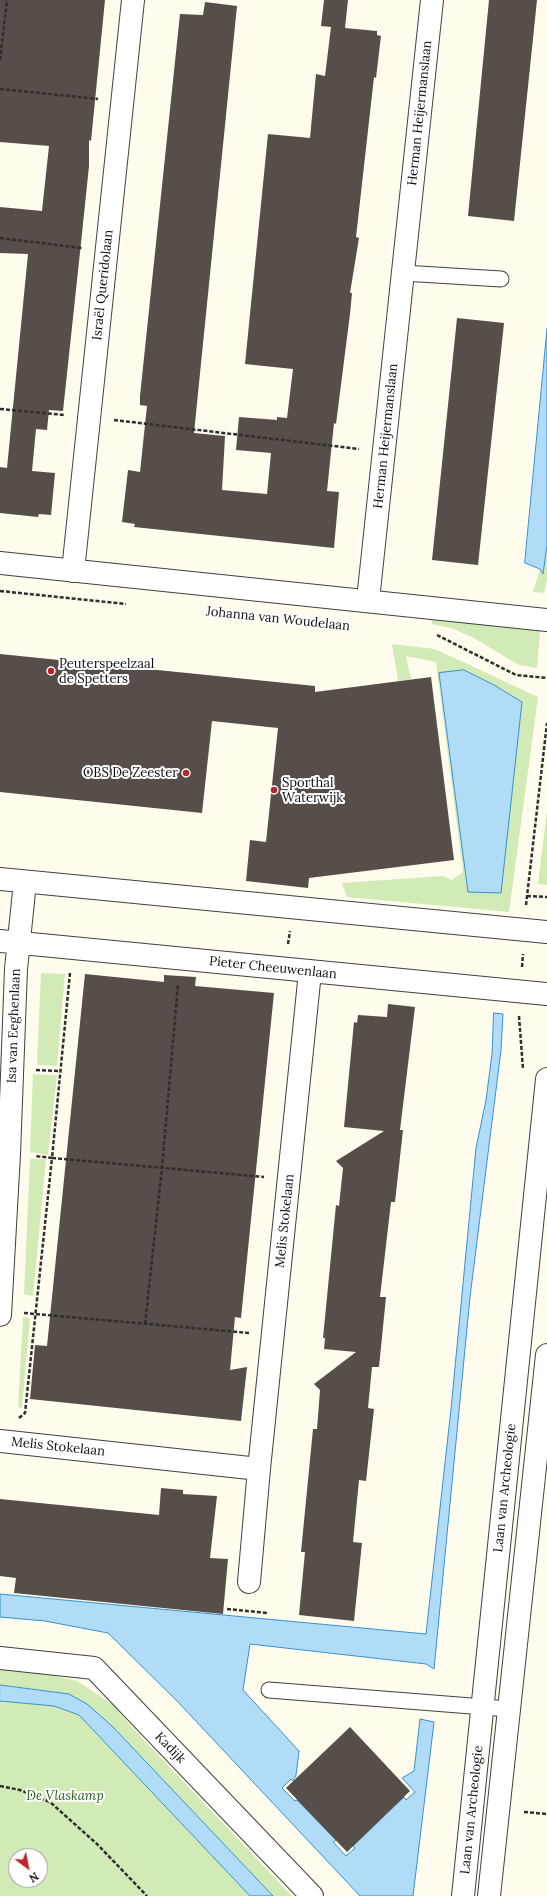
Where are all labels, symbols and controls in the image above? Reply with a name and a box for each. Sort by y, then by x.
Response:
street label: Herman Heijermanslaan [405,40,435,186]
street label: Israël Queridolaan [89,229,117,341]
street label: Herman Heijermanslaan [371,363,401,509]
street label: Johanna van Woudelaan [205,604,351,634]
place label: Peuterspeelzaal de Spetters [59,656,154,687]
marker: Peuterspeelzaal de Spetters [46,666,56,676]
place label: OBS De Zeester [83,765,178,781]
marker: OBS De Zeester [181,768,191,778]
place label: Sporthal Waterwijk [282,775,343,806]
marker: Sporthal Waterwijk [269,785,279,795]
street label: Pieter Cheeuwenlaan [208,954,338,982]
street label: Isa van Eeghenlaan [4,968,24,1084]
street label: Melis Stokelaan [272,1173,298,1269]
street label: Laan van Archeologie [490,1423,520,1553]
street label: Melis Stokelaan [10,1434,106,1460]
street label: Kadijk [151,1729,189,1767]
street label: Laan van Archeologie [457,1745,487,1875]
park label: De Vlaskamp [26,1788,104,1804]
north arrow [8,1848,48,1888]
text: N [27,1869,41,1886]

